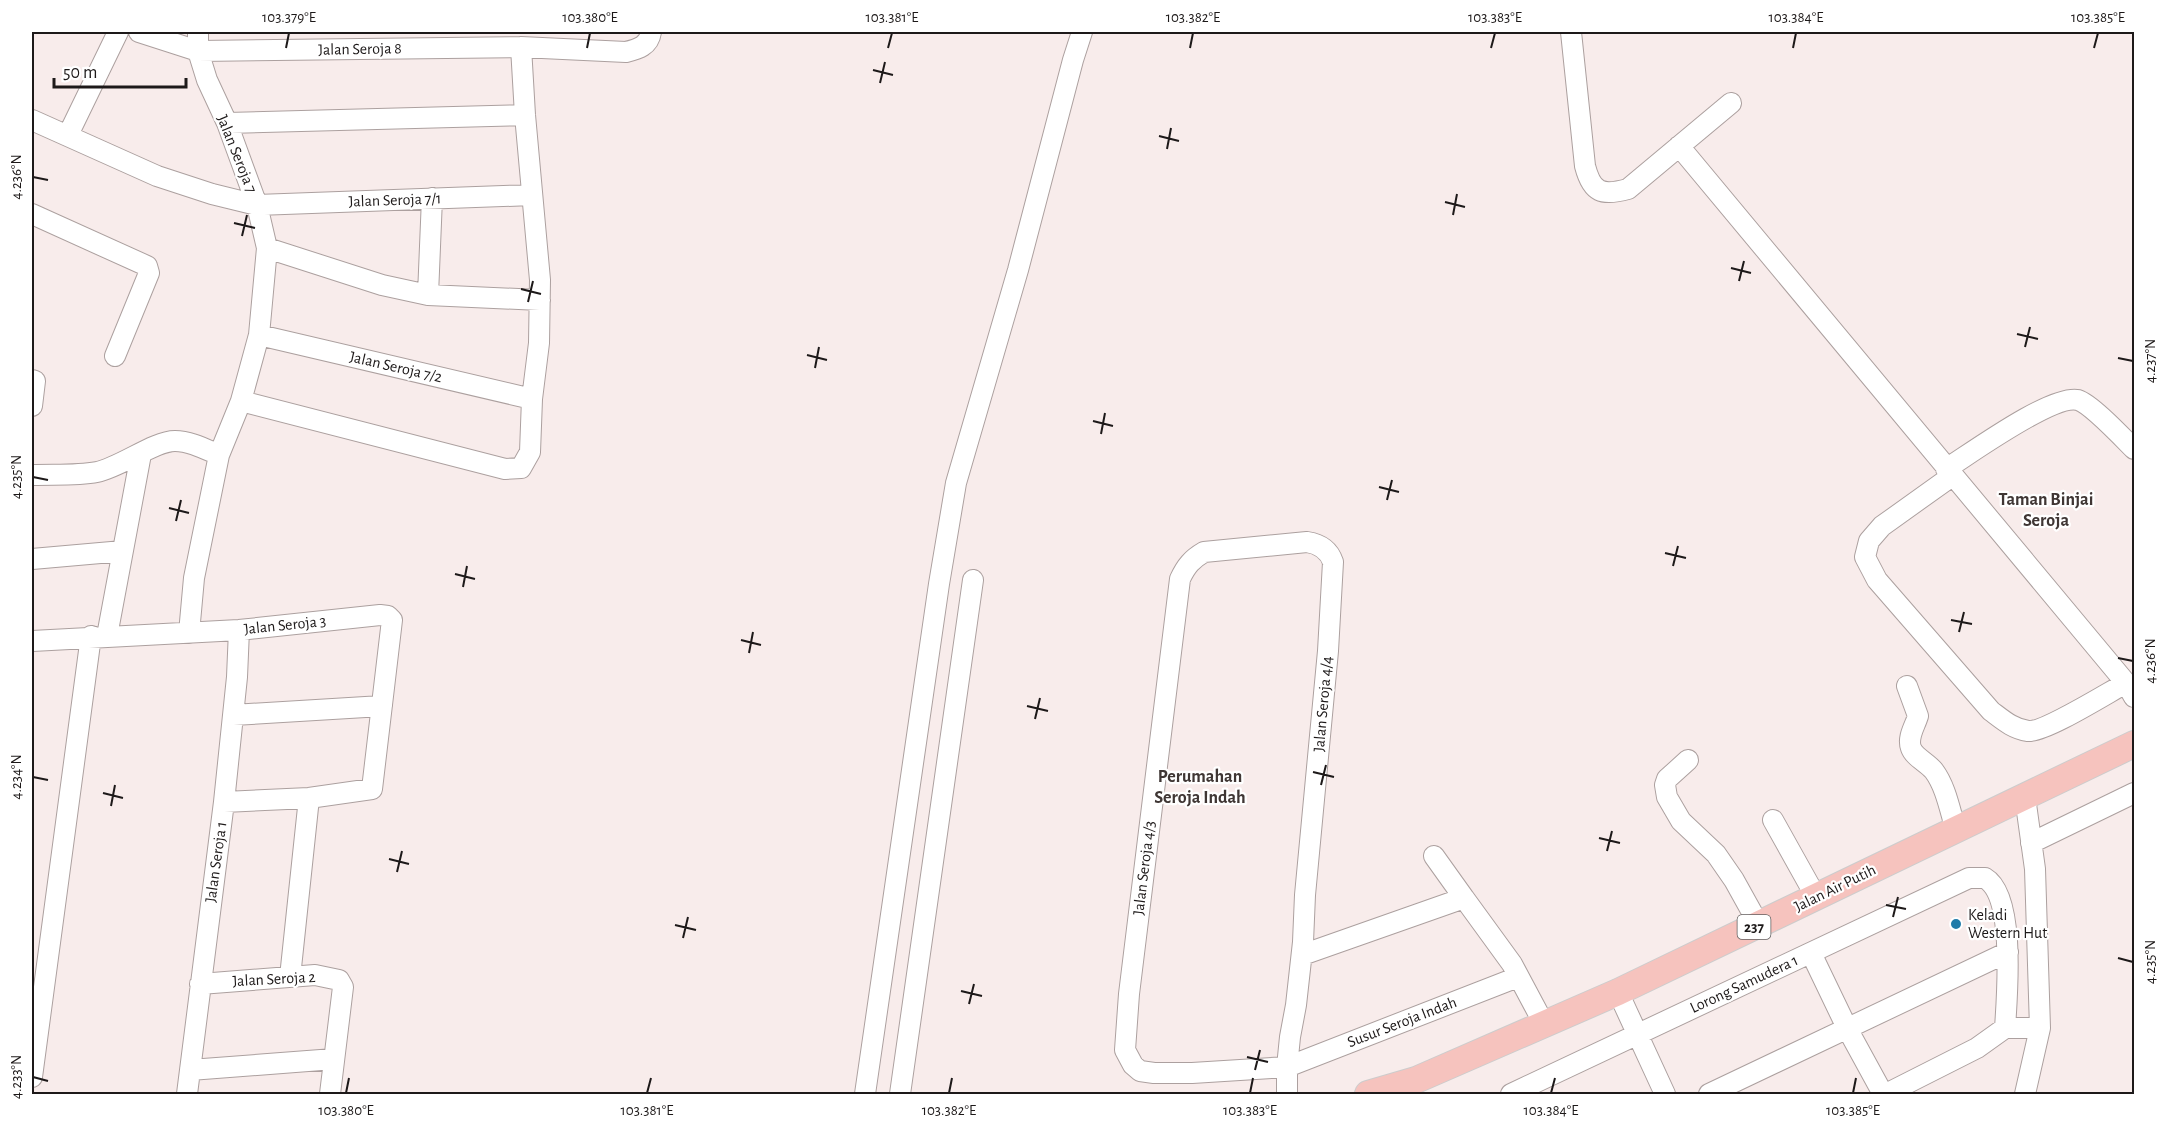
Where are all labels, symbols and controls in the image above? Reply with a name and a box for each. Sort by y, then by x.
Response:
text: 103.379°E [262,10,316,25]
text: 103.380°E [562,10,618,25]
text: 103.381°E [866,10,918,25]
text: 103.382°E [1166,10,1220,25]
text: 103.383°E [1468,10,1522,25]
text: 103.384°E [1769,10,1823,25]
text: 103.385°E [2071,10,2125,25]
street label: Jalan Seroja 8 [318,40,402,59]
scale bar [54,51,186,89]
text: 50 m [63,64,97,82]
street label: Jalan Seroja 7 [213,113,260,196]
text: 4.236°N [9,154,24,200]
street label: Jalan Seroja 7/1 [348,190,442,211]
text: 4.237°N [2143,339,2158,383]
street label: Jalan Seroja 7/2 [348,349,444,386]
text: 4.235°N [9,455,24,499]
district label: Taman Binjai Seroja [1999,491,2093,530]
street label: Jalan Seroja 3 [243,613,327,638]
text: 4.236°N [2143,638,2158,684]
street label: Jalan Seroja 4/4 [1311,655,1336,753]
text: 4.234°N [9,754,24,800]
district label: Perumahan Seroja Indah [1154,768,1246,807]
street label: Jalan Seroja 4/3 [1130,820,1159,916]
street label: Jalan Seroja 1 [202,821,231,904]
street label: Jalan Air Putih [1792,861,1878,915]
place label: Keladi Western Hut [1968,907,2047,941]
road number: 237 [1738,915,1770,939]
marker: Keladi Western Hut [1949,917,1963,931]
text: 4.235°N [2143,940,2158,984]
street label: Lorong Samudera 1 [1687,952,1801,1016]
street label: Jalan Seroja 2 [232,969,316,990]
street label: Susur Seroja Indah [1345,994,1459,1051]
text: 4.233°N [9,1055,24,1099]
text: 103.380°E [318,1103,374,1118]
text: 103.381°E [621,1103,673,1118]
text: 103.382°E [922,1103,976,1118]
text: 103.383°E [1223,1103,1277,1118]
text: 103.384°E [1524,1103,1578,1118]
text: 103.385°E [1826,1103,1880,1118]

